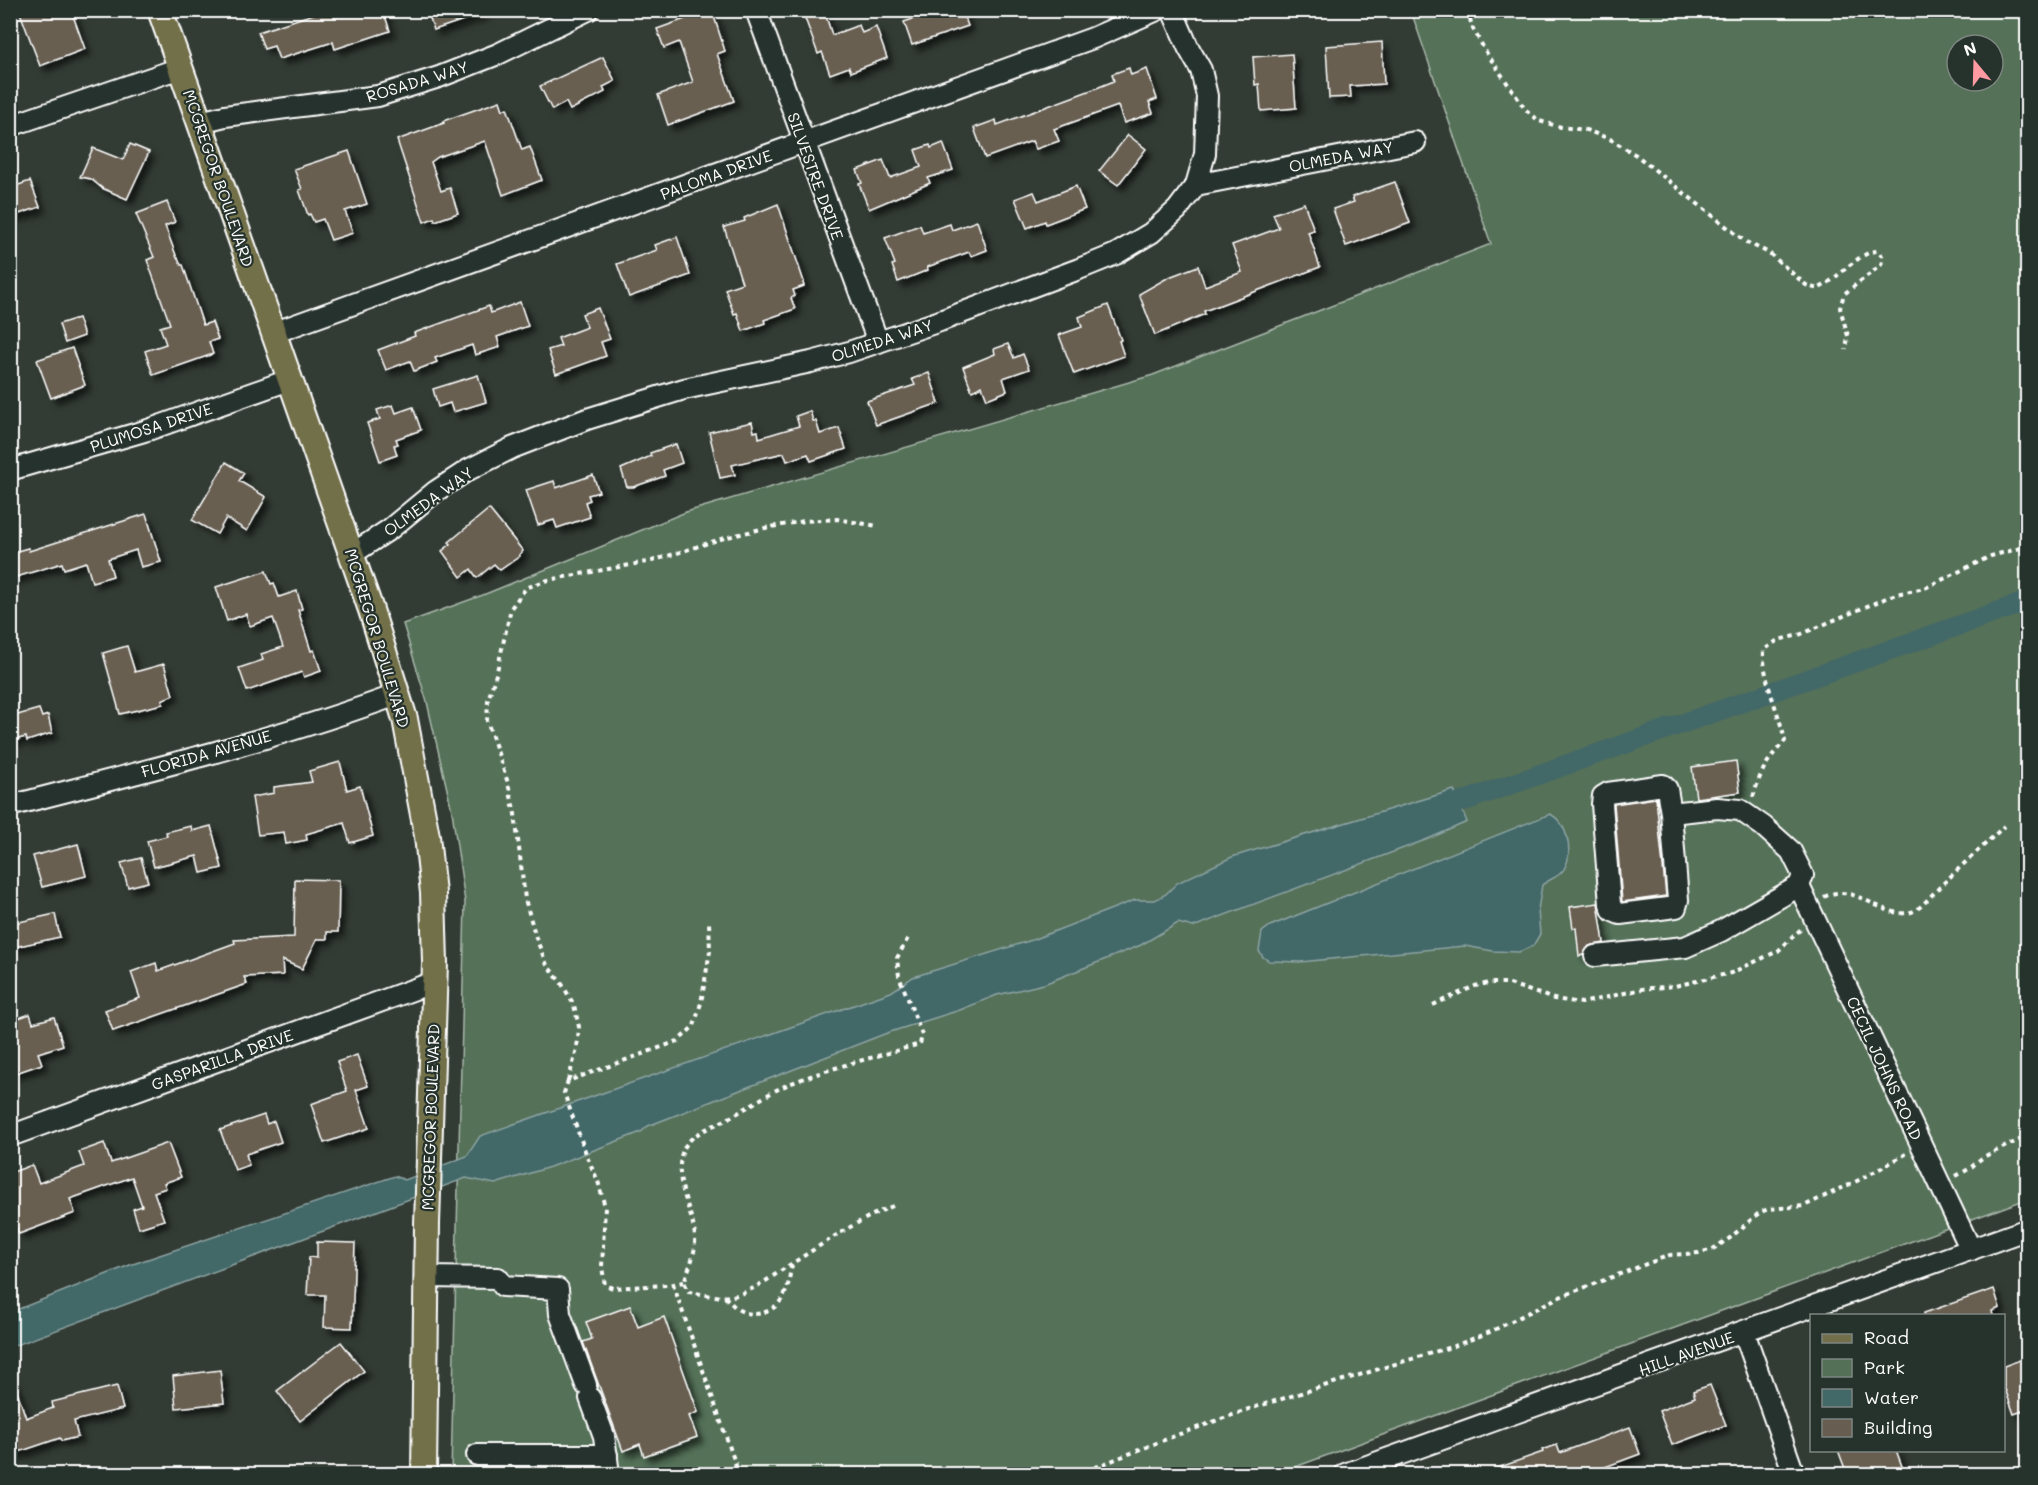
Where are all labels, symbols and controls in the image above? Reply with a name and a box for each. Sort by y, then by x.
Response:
north arrow [1945,33,2005,93]
text: N [1961,36,1979,60]
street label: ROSADA WAY [363,55,471,107]
street label: MCGREGOR BOULEVARD [179,86,259,270]
street label: SILVESTRE DRIVE [783,109,849,243]
street label: OLMEDA WAY [1287,136,1395,176]
street label: PALOMA DRIVE [657,144,775,204]
street label: OLMEDA WAY [828,314,936,366]
street label: PLUMOSA DRIVE [87,397,215,457]
street label: OLMEDA WAY [379,461,477,541]
street label: MCGREGOR BOULEVARD [341,546,415,730]
street label: FLORIDA AVENUE [139,724,273,782]
street label: CECIL JOHNS ROAD [1842,993,1928,1143]
street label: MCGREGOR BOULEVARD [416,1023,444,1211]
street label: GASPARILLA DRIVE [148,1024,296,1094]
legend [1810,1314,2005,1452]
text: Road [1864,1325,1909,1349]
street label: HILL AVENUE [1635,1326,1737,1380]
text: Park [1864,1355,1905,1379]
text: Water [1864,1385,1919,1409]
text: Building [1864,1415,1932,1439]

